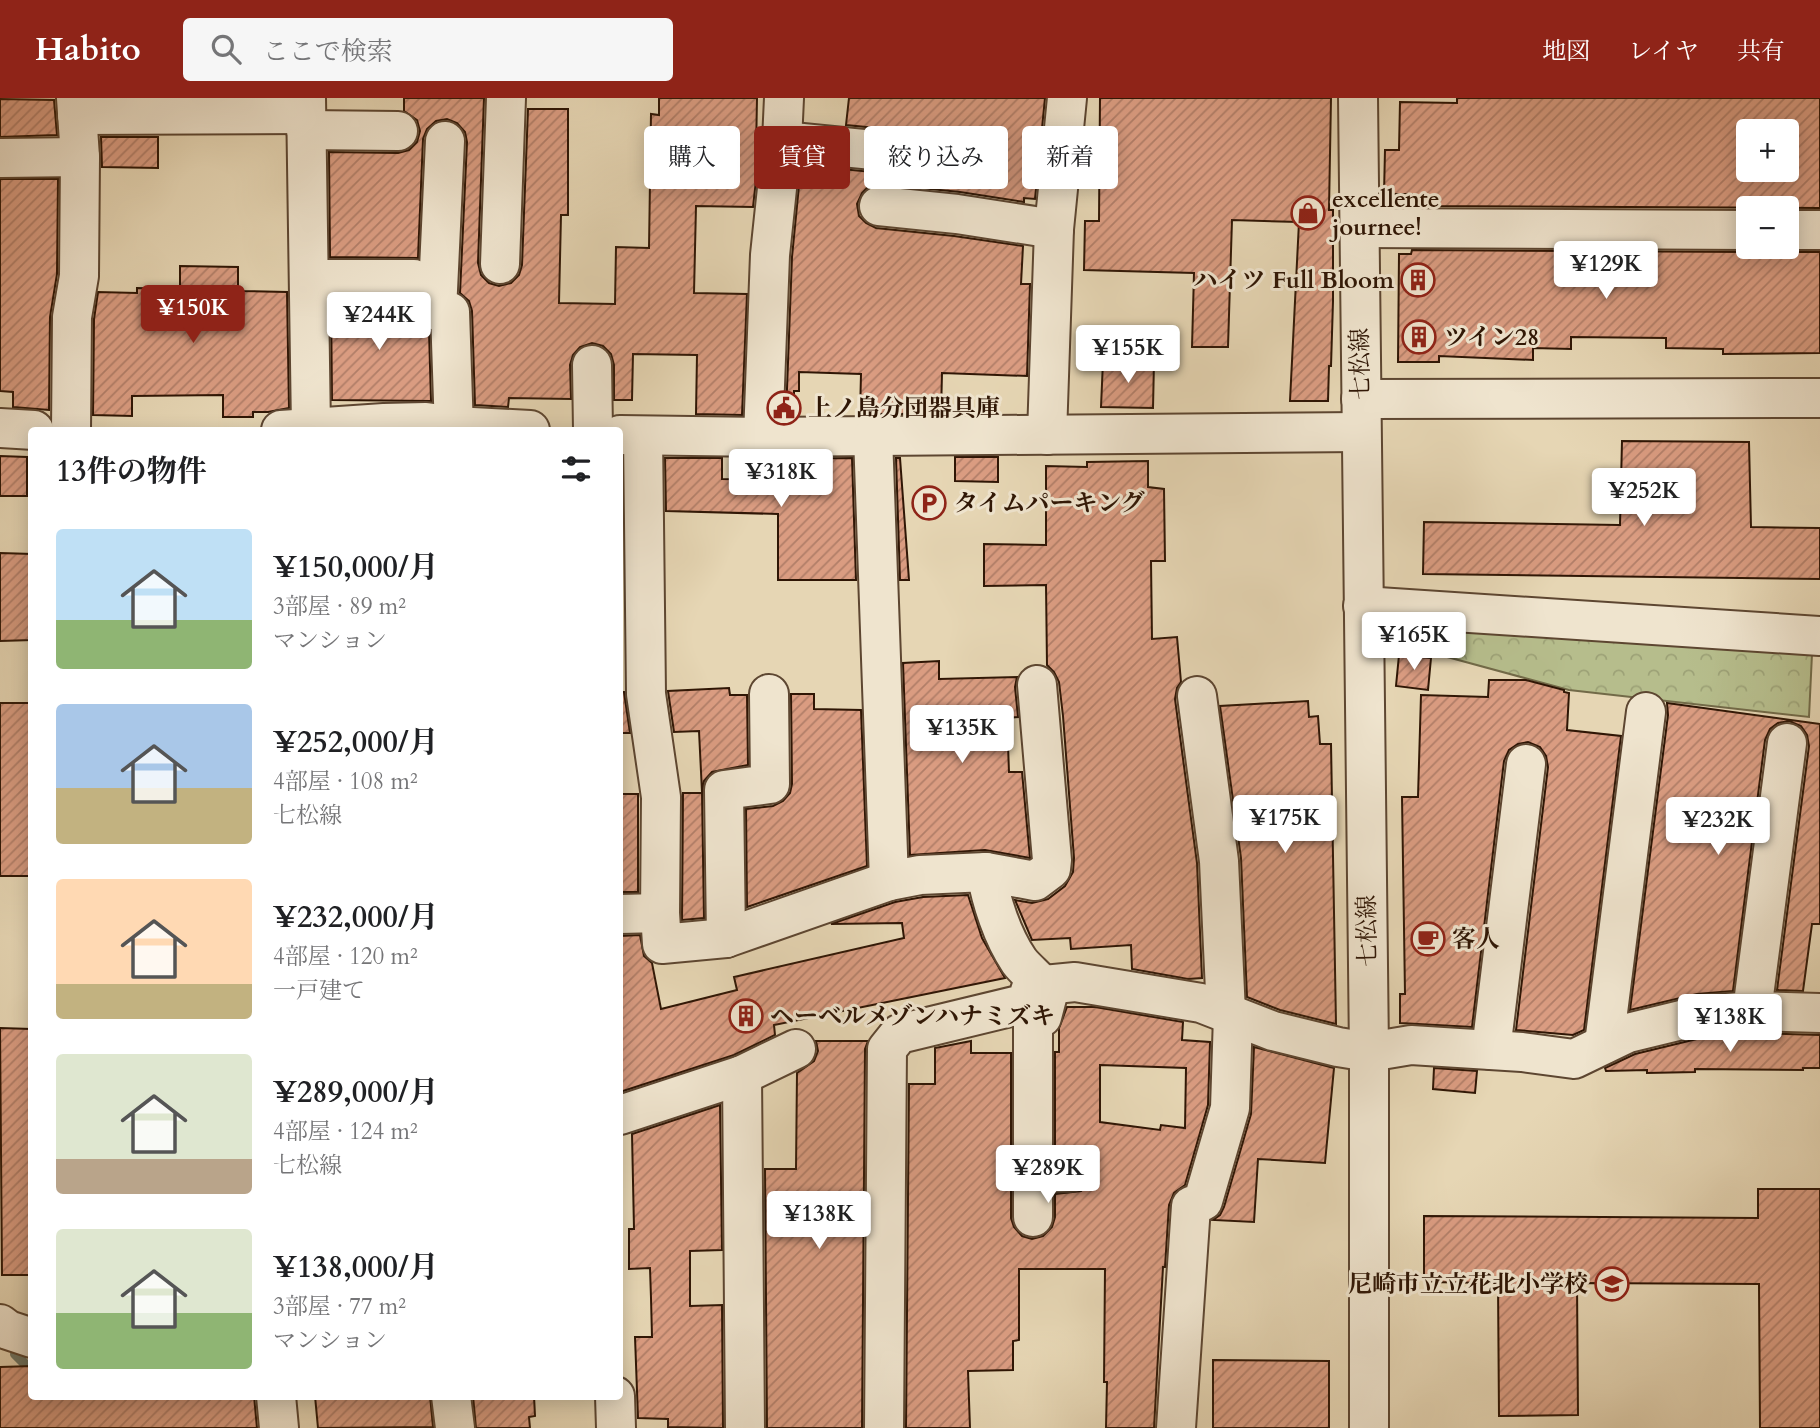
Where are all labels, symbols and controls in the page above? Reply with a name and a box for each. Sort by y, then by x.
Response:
search box [183,18,673,81]
text: Habito [35,27,141,72]
icon: search [207,30,245,68]
text: ここで検索 [263,34,393,69]
text: 地図 [1542,35,1590,68]
text: レイヤ [1628,35,1699,68]
text: 共有 [1737,35,1785,68]
map controls [1736,119,1799,259]
button: + [1736,119,1799,182]
chip: 購入 [644,126,740,189]
chip: 賃貸 [754,126,850,189]
chip: 絞り込み [864,126,1008,189]
chip: 新着 [1022,126,1118,189]
place label: excellente journee! [1329,183,1440,244]
shop icon: excellente journee! [1289,194,1327,232]
button: − [1736,196,1799,259]
pin: ¥129K [1557,242,1655,301]
text: ¥129K [1570,248,1642,279]
building icon: ハイツ Full Bloom [1399,261,1437,299]
place label: ハイツ Full Bloom [1193,264,1395,297]
pin: ¥150K [144,286,242,345]
text: ¥150K [157,292,229,323]
pin: ¥244K [330,292,428,352]
text: ¥244K [343,299,415,330]
building icon: ツイン28 [1400,318,1438,356]
place label: ツイン28 [1444,321,1539,354]
pin: ¥155K [1079,326,1177,385]
street label: 七松線 [1343,328,1378,400]
text: ¥155K [1092,332,1164,363]
public building icon: 上ノ島分団器具庫 [765,389,803,427]
place label: 上ノ島分団器具庫 [808,392,1000,425]
icon: filters [557,450,595,488]
pin: ¥318K [732,450,830,509]
text: 13件の物件 [56,451,207,492]
text: ¥318K [745,456,817,487]
pin: ¥252K [1595,468,1693,528]
text: ¥252K [1608,475,1680,506]
parking icon: タイムパーキング [910,484,948,522]
place label: タイムパーキング [954,487,1145,520]
text: ¥150,000/月 [273,547,439,588]
icon: home [112,557,196,641]
text: 3部屋 · 89 m² [273,591,406,622]
pin: ¥165K [1365,612,1463,672]
text: ¥165K [1378,619,1450,650]
text: マンション [273,625,387,656]
pin: ¥135K [913,706,1011,765]
text: ¥135K [926,712,998,743]
text: ¥252,000/月 [273,722,439,763]
icon: home [112,732,196,816]
text: 4部屋 · 108 m² [273,766,418,797]
pin: ¥175K [1236,796,1334,855]
pin: ¥232K [1669,798,1767,857]
text: 七松線 [273,800,342,831]
text: ¥175K [1249,802,1321,833]
text: ¥232K [1682,804,1754,835]
street label: 七松線 [1350,895,1385,967]
text: ¥232,000/月 [273,897,439,938]
icon: home [112,907,196,991]
cafe icon: 客人 [1409,920,1447,958]
place label: 客人 [1452,923,1500,956]
text: 4部屋 · 120 m² [273,941,418,972]
text: 一戸建て [273,975,365,1006]
pin: ¥138K [1681,995,1779,1054]
building icon: ヘーベルメゾンハナミズキ [727,997,765,1035]
place label: ヘーベルメゾンハナミズキ [770,1000,1055,1033]
text: ¥138K [1694,1001,1766,1032]
text: ¥289,000/月 [273,1072,439,1113]
icon: home [112,1082,196,1166]
text: 4部屋 · 124 m² [273,1116,418,1147]
pin: ¥289K [999,1146,1097,1205]
text: 七松線 [273,1150,342,1181]
text: ¥289K [1012,1152,1084,1183]
pin: ¥138K [770,1192,868,1251]
text: ¥138K [783,1198,855,1229]
text: ¥138,000/月 [273,1247,439,1288]
icon: home [112,1257,196,1341]
school or university icon: 尼崎市立立花北小学校 [1593,1265,1631,1303]
place label: 尼崎市立立花北小学校 [1348,1268,1588,1301]
text: 3部屋 · 77 m² [273,1291,406,1322]
text: マンション [273,1325,387,1356]

